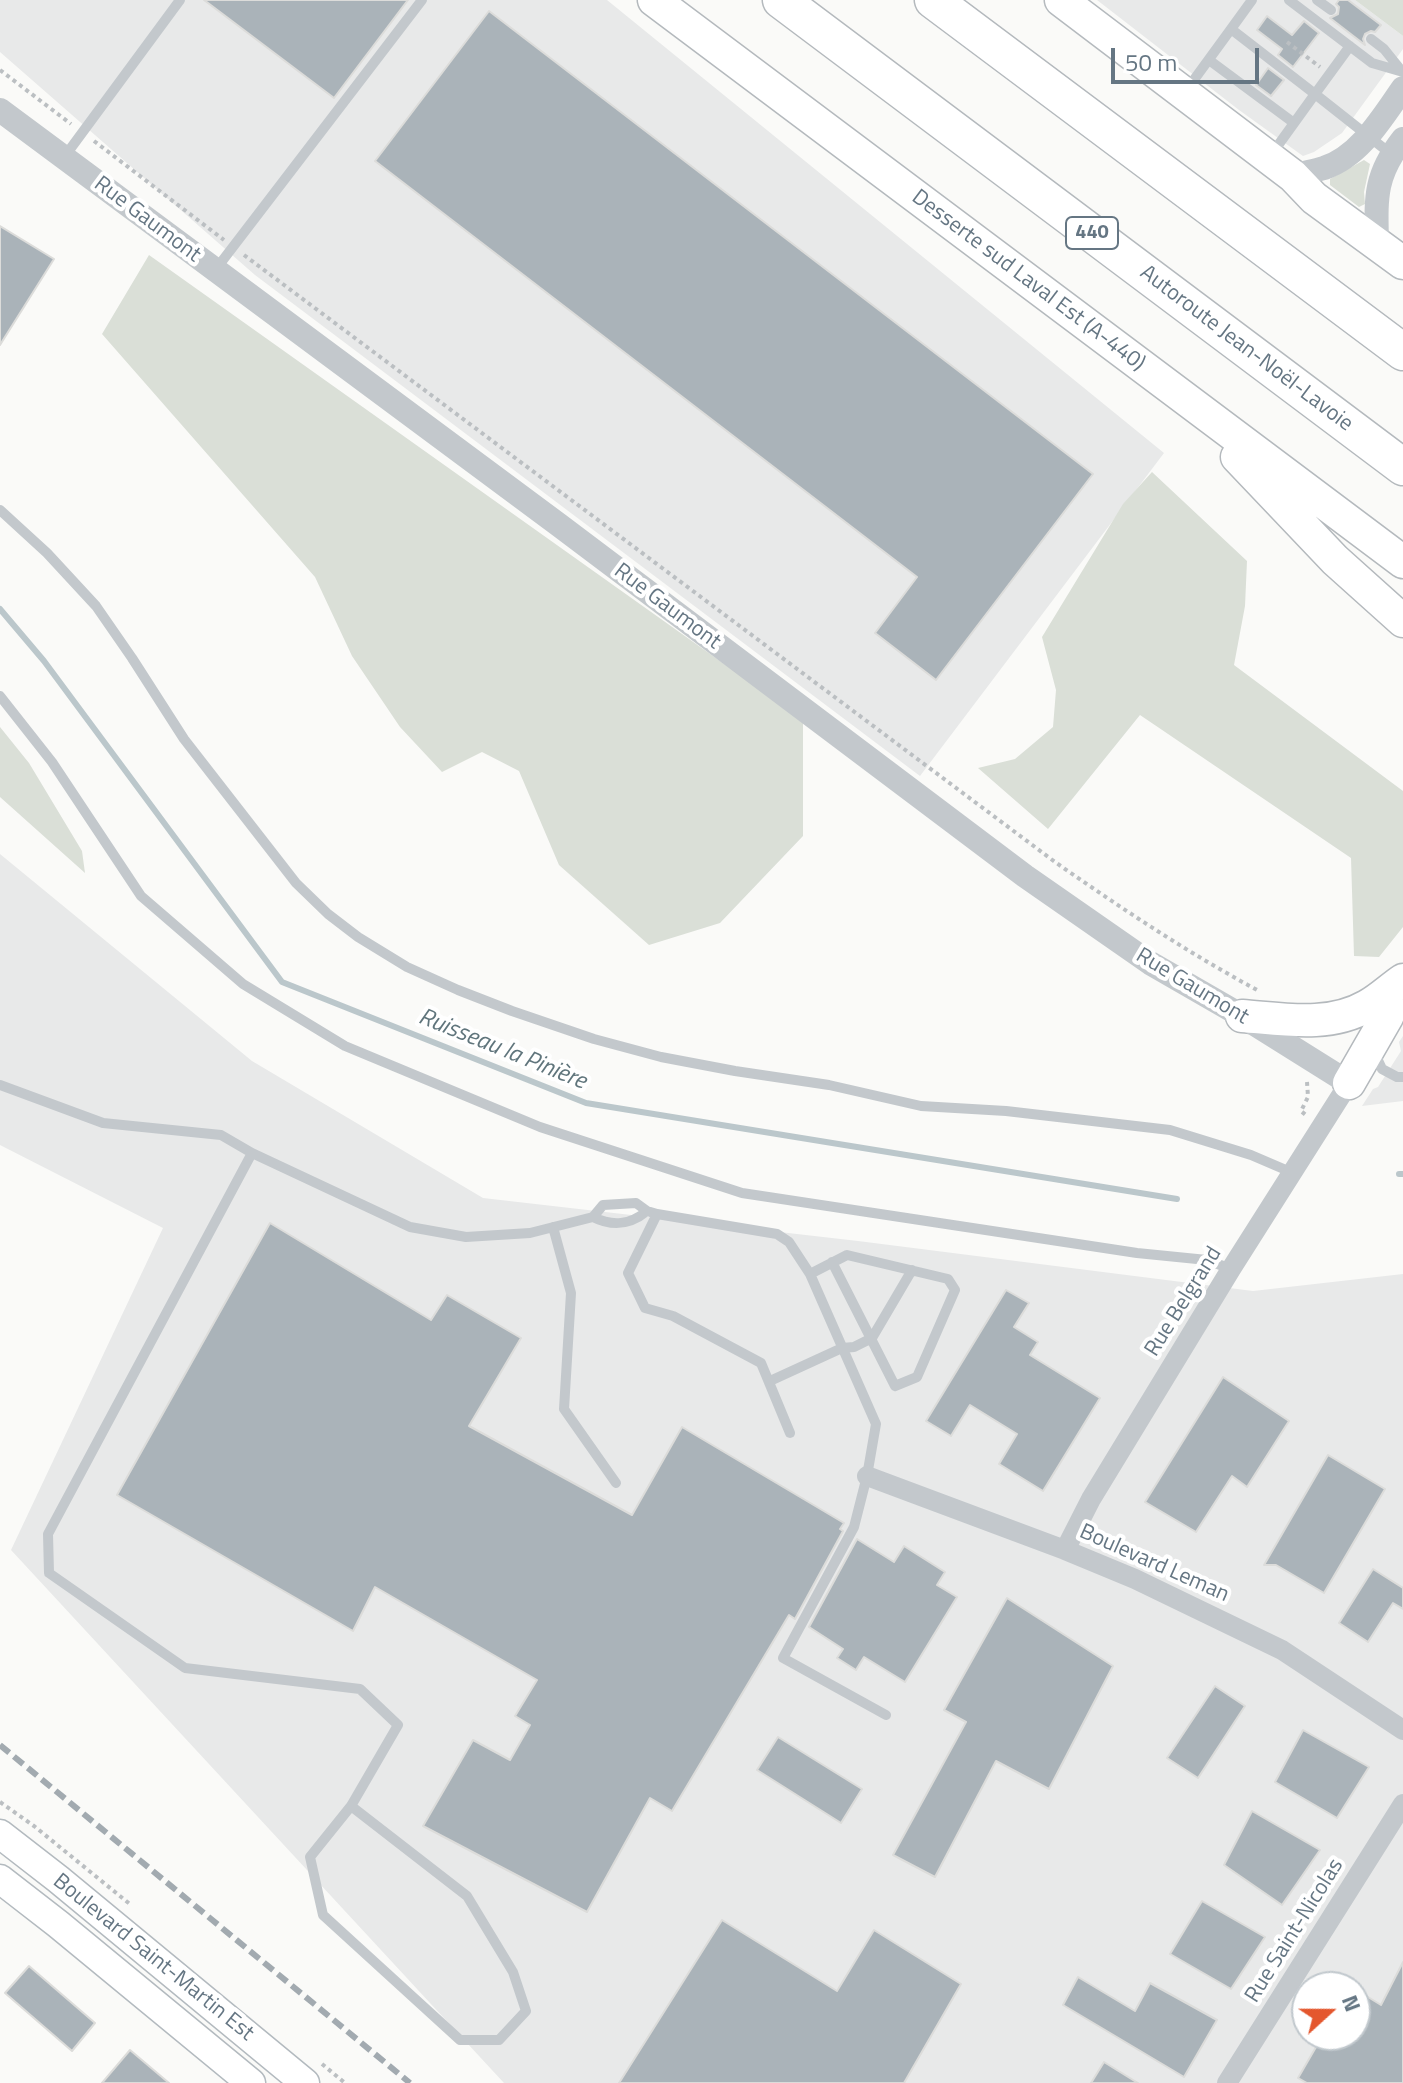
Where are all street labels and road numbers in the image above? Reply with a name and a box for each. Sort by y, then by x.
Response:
street label: Rue Gaumont [88,171,206,269]
street label: Desserte sud Laval Est (A-440) [906,185,1150,377]
road number: 440 [1066,217,1118,249]
street label: Autoroute Jean-Noël-Lavoie [1134,260,1358,438]
street label: Rue Gaumont [608,558,726,656]
street label: Rue Gaumont [1131,943,1253,1031]
street label: Rue Belgrand [1140,1242,1228,1362]
street label: Boulevard Leman [1075,1519,1233,1609]
street label: Rue Saint-Nicolas [1240,1854,1350,2008]
street label: Boulevard Saint-Martin Est [47,1869,259,2047]

